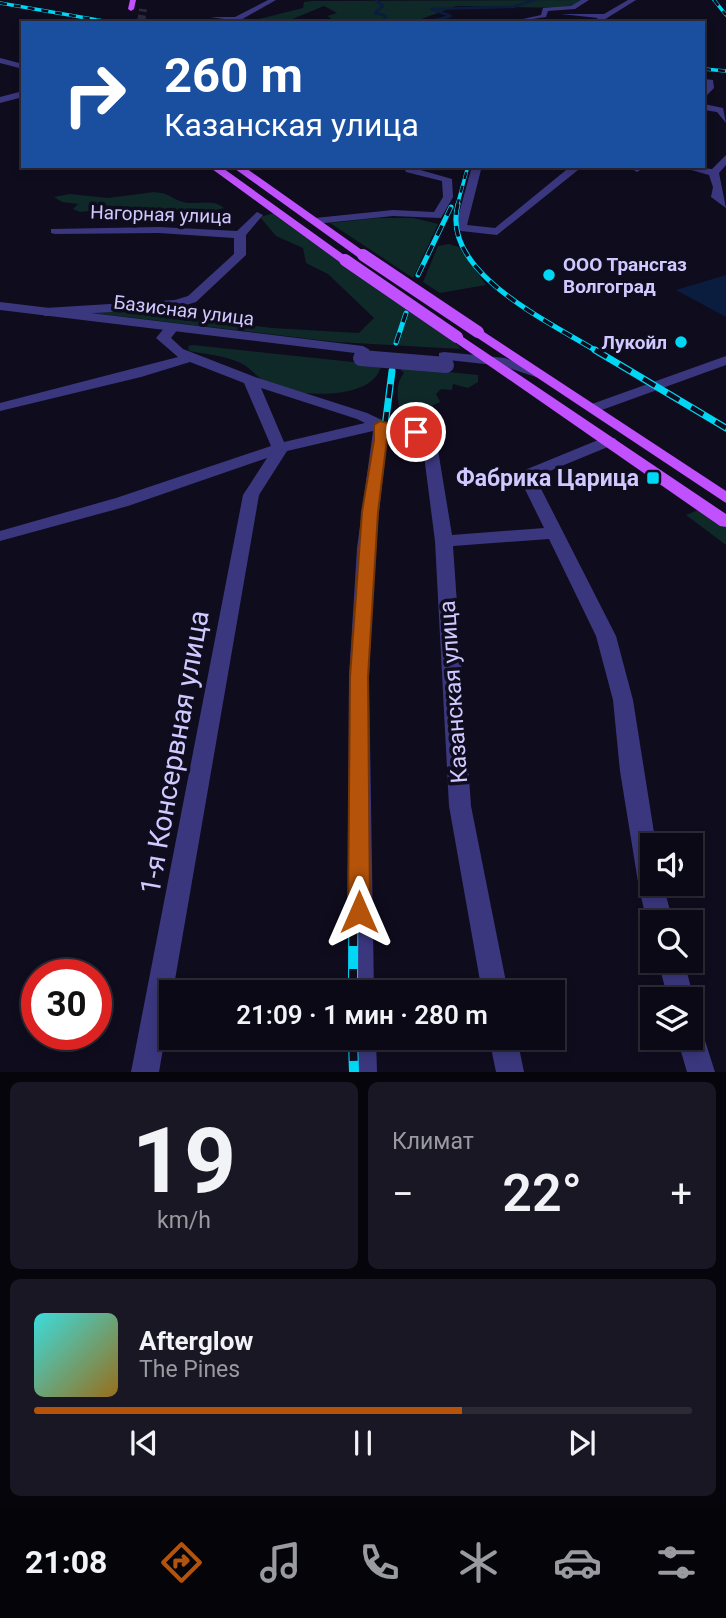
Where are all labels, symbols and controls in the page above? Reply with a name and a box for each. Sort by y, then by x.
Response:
text: 260 m [164,47,303,104]
icon: right [49,49,140,140]
text: Казанская улица [164,106,419,144]
street label: Нагорная улица [90,201,232,228]
place label: ООО Трансгаз Волгоград [563,253,687,298]
marker: ООО Трансгаз Волгоград [541,267,557,283]
street label: Базисная улица [112,290,256,331]
place label: Лукойл [601,331,667,354]
marker: Лукойл [673,334,689,350]
pin [386,402,446,462]
icon: arrive [397,413,435,451]
place label: Фабрика Царица [456,465,639,492]
marker: Фабрика Царица [645,470,661,486]
street label: Казанская улица [434,600,473,784]
street label: 1-я Консервная улица [133,608,216,896]
map controls [640,833,703,1050]
button: sound [640,833,703,896]
position arrow [322,875,396,949]
button: search [640,910,703,973]
speed limit sign: 30 [21,959,112,1050]
button: layers [640,987,703,1050]
text: 21:09 · 1 мин · 280 m [236,1000,488,1030]
text: 19 [132,1108,236,1214]
text: Климат [392,1128,474,1155]
text: 22° [502,1163,582,1224]
text: − [392,1172,414,1216]
text: + [670,1172,692,1216]
text: km/h [157,1207,211,1234]
text: Afterglow [139,1326,253,1356]
text: The Pines [139,1356,240,1383]
icon: previous [125,1424,163,1462]
icon: pause [344,1424,382,1462]
icon: next [563,1424,601,1462]
icon: directions [157,1538,206,1587]
icon: music [256,1538,305,1587]
icon: phone [355,1538,404,1587]
icon: climate [454,1538,503,1587]
icon: car [553,1538,602,1587]
icon: filters [652,1538,701,1587]
text: 21:08 [25,1543,107,1581]

